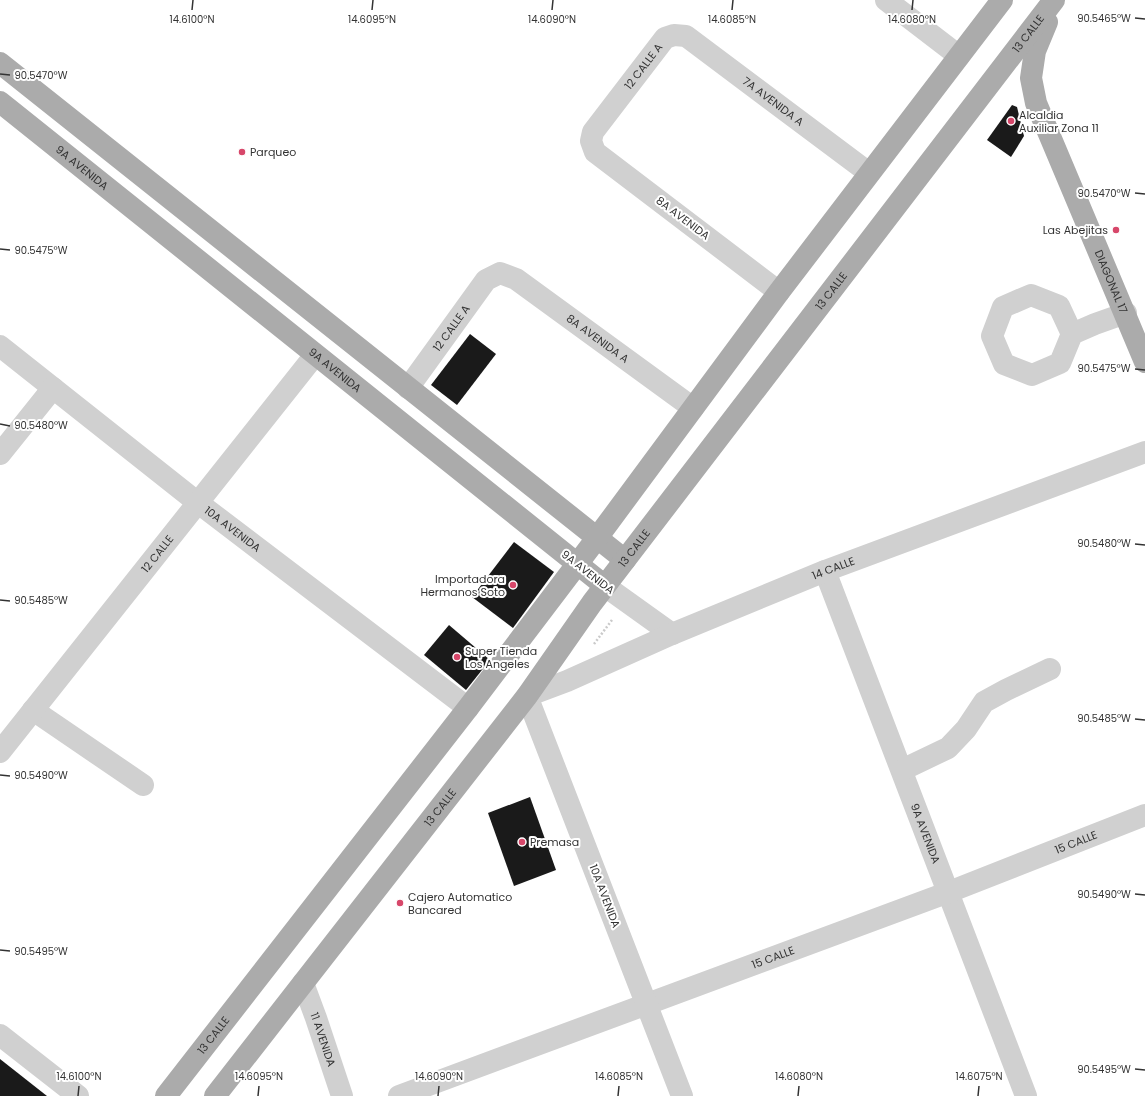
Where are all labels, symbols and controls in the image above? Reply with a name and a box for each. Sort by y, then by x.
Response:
street label: 13 CALLE [1008,11,1048,56]
text: 90.5465°W [1077,11,1131,26]
text: 14.6100°N [170,12,214,27]
text: 14.6095°N [348,12,396,27]
text: 14.6090°N [528,12,576,27]
text: 14.6085°N [708,12,756,27]
text: 14.6080°N [888,12,936,27]
street label: 12 CALLE A [621,39,667,93]
text: 90.5470°W [15,68,68,83]
street label: 7A AVENIDA A [739,73,808,130]
place label: Alcaldia Auxiliar Zona 11 [1019,107,1099,136]
marker: Alcaldia Auxiliar Zona 11 [1006,116,1016,126]
street label: 9A AVENIDA [52,142,112,194]
place label: Parqueo [250,144,296,160]
marker: Parqueo [237,147,247,157]
text: 90.5470°W [1078,186,1131,201]
street label: 8A AVENIDA [653,193,714,244]
place label: Las Abejitas [1043,222,1108,238]
marker: Las Abejitas [1111,225,1121,235]
text: 90.5475°W [15,243,68,258]
street label: DIAGONAL 17 [1091,247,1132,316]
street label: 13 CALLE [811,268,851,313]
street label: 12 CALLE A [429,301,474,355]
street label: 8A AVENIDA A [563,310,633,367]
street label: 9A AVENIDA [305,344,365,396]
text: 90.5475°W [1078,361,1131,376]
text: 90.5480°W [14,418,68,433]
street label: 10A AVENIDA [201,502,265,556]
street label: 13 CALLE [614,526,654,570]
street label: 12 CALLE [137,532,177,576]
text: 90.5480°W [1077,536,1131,551]
street label: 9A AVENIDA [558,546,618,598]
street label: 14 CALLE [810,553,857,584]
place label: Importadora Hermanos Soto [420,571,505,600]
marker: Importadora Hermanos Soto [508,580,518,590]
text: 90.5485°W [14,593,68,608]
place label: Super Tienda Los Angeles [465,643,537,672]
marker: Super Tienda Los Angeles [452,652,462,662]
text: 90.5485°W [1077,711,1131,726]
text: 90.5490°W [14,768,68,783]
street label: 13 CALLE [420,785,460,830]
street label: 9A AVENIDA [907,801,944,866]
street label: 15 CALLE [1052,827,1100,858]
place label: Premasa [530,834,579,850]
marker: Premasa [517,837,527,847]
street label: 10A AVENIDA [586,862,625,931]
text: 90.5490°W [1077,887,1131,902]
place label: Cajero Automatico Bancared [408,889,512,918]
marker: Cajero Automatico Bancared [395,898,405,908]
street label: 15 CALLE [749,942,797,972]
text: 90.5495°W [14,944,68,959]
street label: 11 AVENIDA [307,1010,340,1069]
street label: 13 CALLE [193,1013,233,1058]
text: 90.5495°W [1077,1062,1131,1077]
text: 14.6100°N [57,1069,101,1084]
text: 14.6095°N [235,1069,283,1084]
text: 14.6090°N [415,1069,463,1084]
text: 14.6085°N [595,1069,643,1084]
text: 14.6080°N [775,1069,823,1084]
text: 14.6075°N [955,1069,1003,1084]

